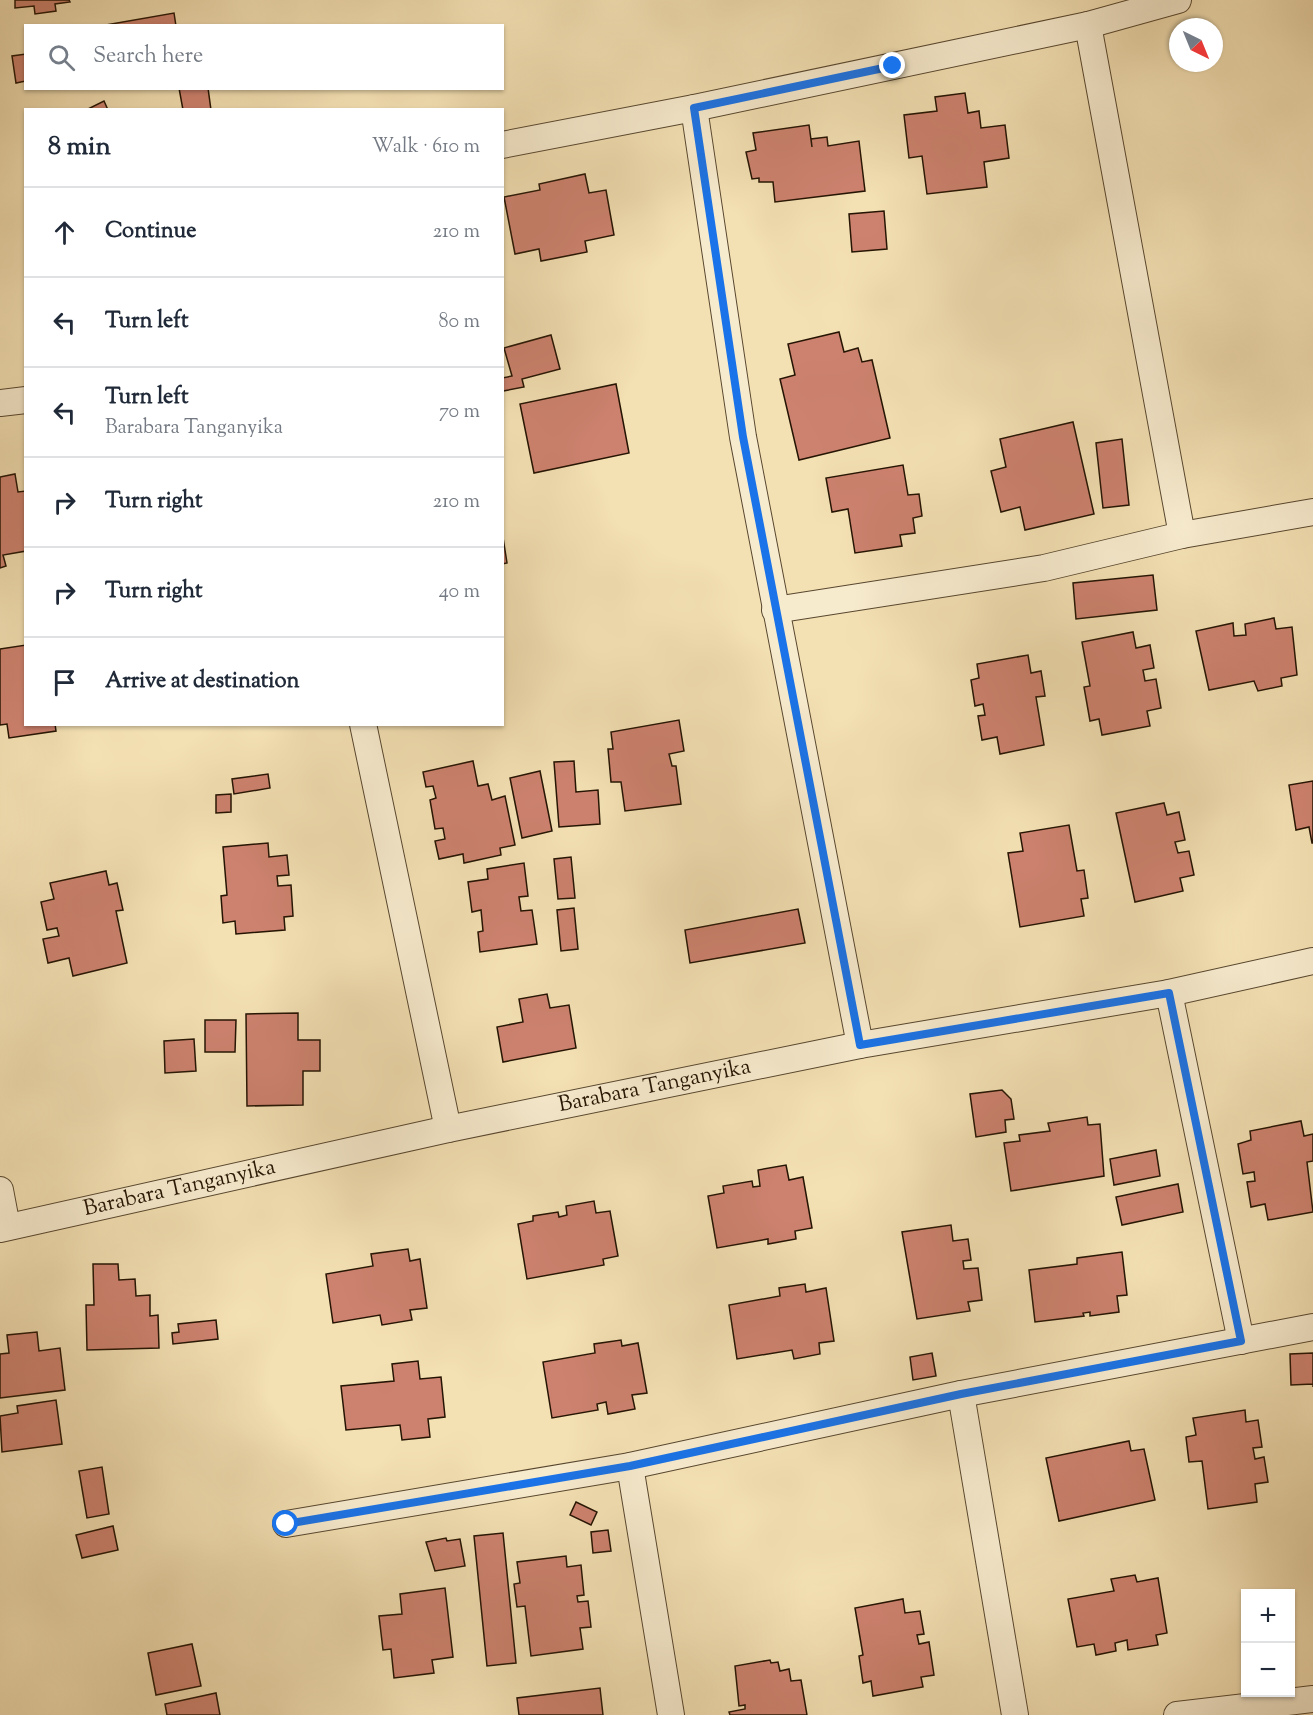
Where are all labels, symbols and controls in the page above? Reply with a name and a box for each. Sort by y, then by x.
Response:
north arrow [1169,18,1223,72]
search box [24,24,504,90]
icon: search [45,41,78,74]
text: Search here [93,41,203,73]
route end [879,52,905,78]
text: 8 min [48,129,111,166]
text: Walk · 610 m [372,133,480,162]
icon: ahead [48,216,81,249]
text: Continue [105,216,196,248]
text: 210 m [433,218,480,247]
icon: left [48,306,81,339]
text: Turn left [105,306,188,338]
text: 80 m [439,308,480,337]
text: Turn left [105,382,188,414]
icon: left [48,396,81,429]
text: 70 m [439,398,480,427]
text: Barabara Tanganyika [105,414,283,443]
icon: right [48,486,81,519]
text: Turn right [105,486,202,518]
text: 210 m [433,488,480,517]
icon: right [48,576,81,609]
text: Turn right [105,576,202,608]
text: 40 m [439,578,480,607]
icon: arrive [48,666,81,699]
text: Arrive at destination [105,666,300,698]
street label: Barabara Tanganyika [555,1052,754,1122]
street label: Barabara Tanganyika [80,1152,279,1226]
route start [272,1510,298,1536]
map controls [1241,1589,1295,1697]
button: + [1241,1589,1295,1643]
button: − [1241,1643,1295,1697]

